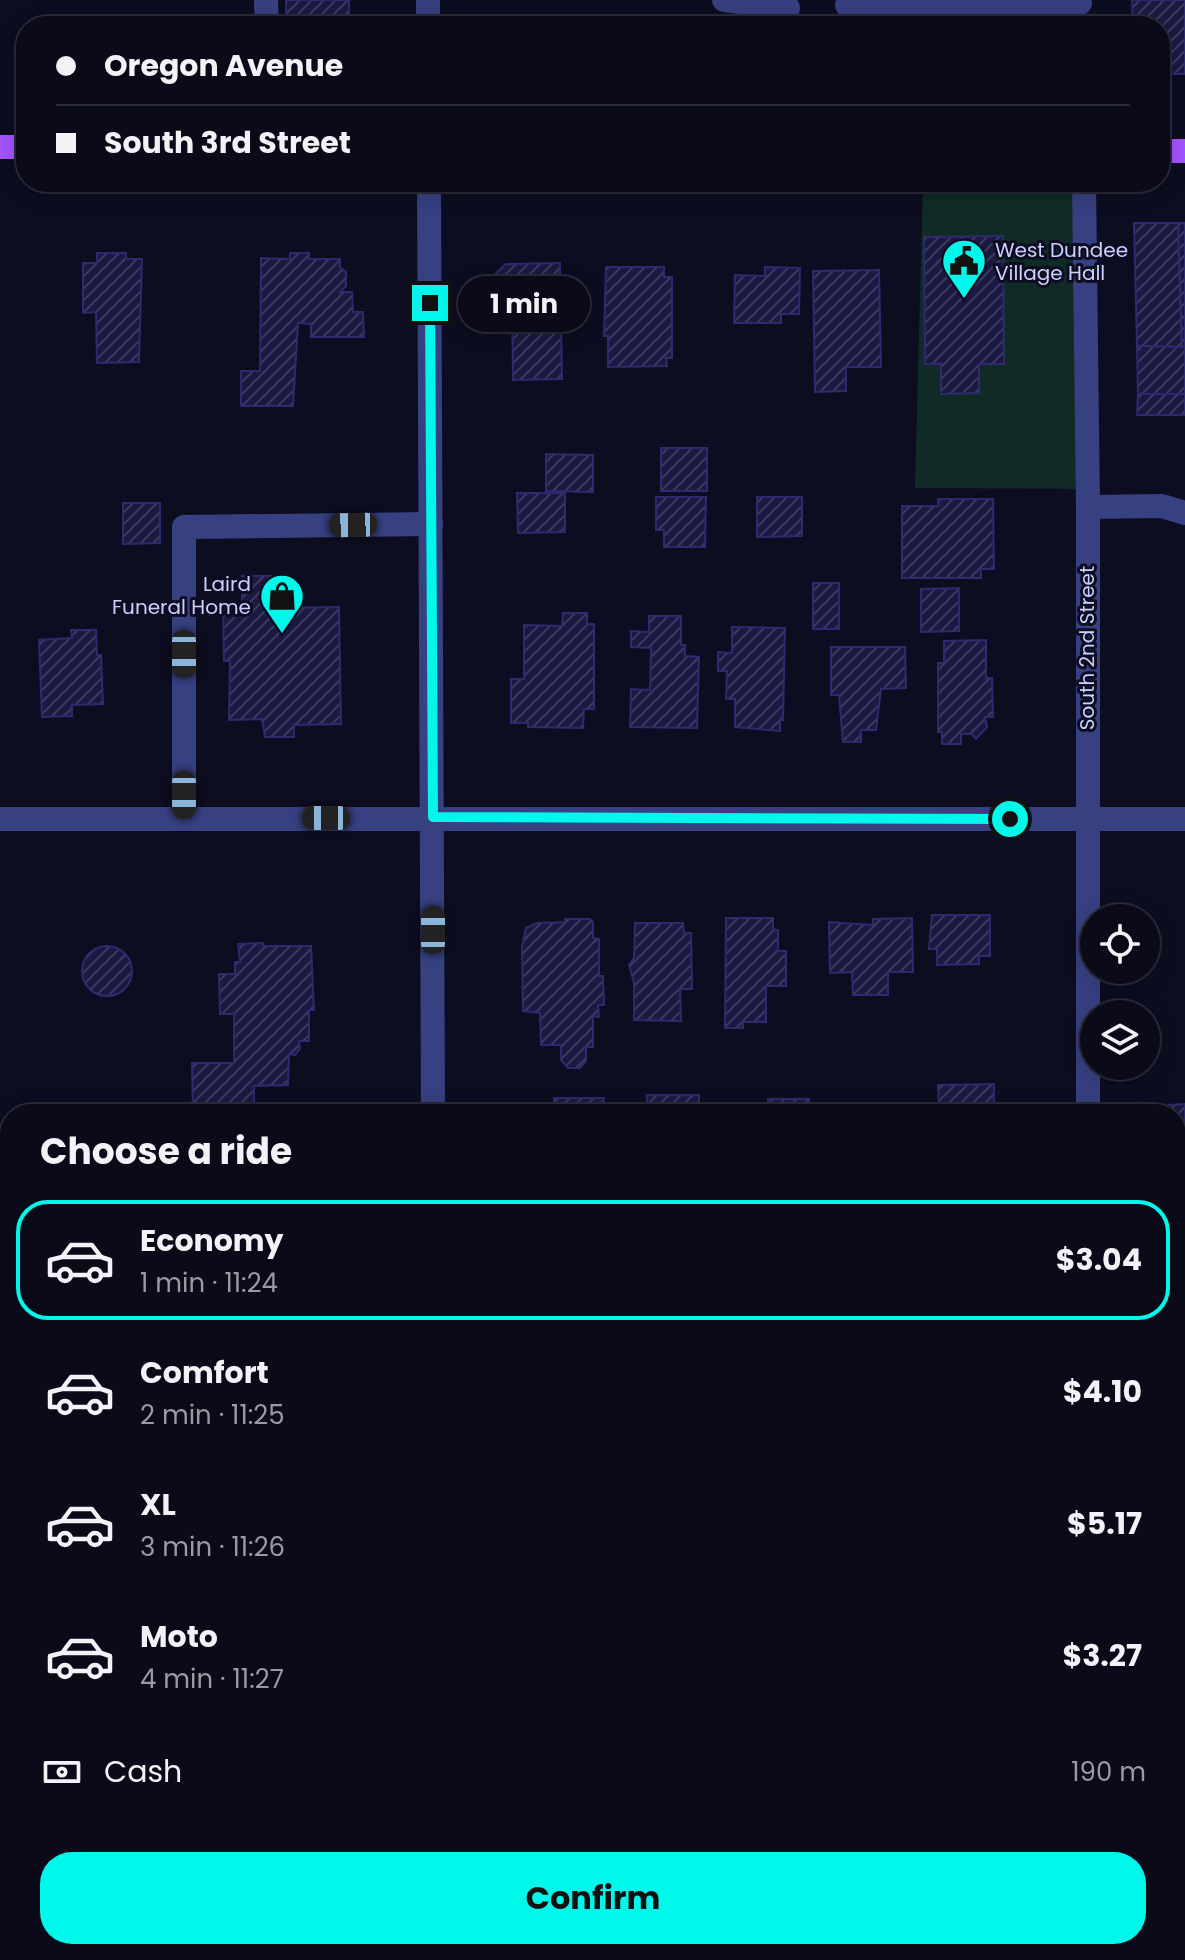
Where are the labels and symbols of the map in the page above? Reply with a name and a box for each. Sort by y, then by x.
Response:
place label: West Dundee Village Hall [995,236,1128,287]
public building icon: West Dundee Village Hall [940,237,988,300]
callout: 1 min [458,275,590,331]
route end [412,285,448,321]
car [329,513,377,537]
street label: South 2nd Street [1073,566,1101,730]
place label: Laird Funeral Home [112,570,251,621]
shop icon: Laird Funeral Home [258,572,306,635]
car [172,630,196,678]
car [172,771,196,819]
route start [992,801,1028,837]
car [302,806,350,830]
car [421,906,445,954]

